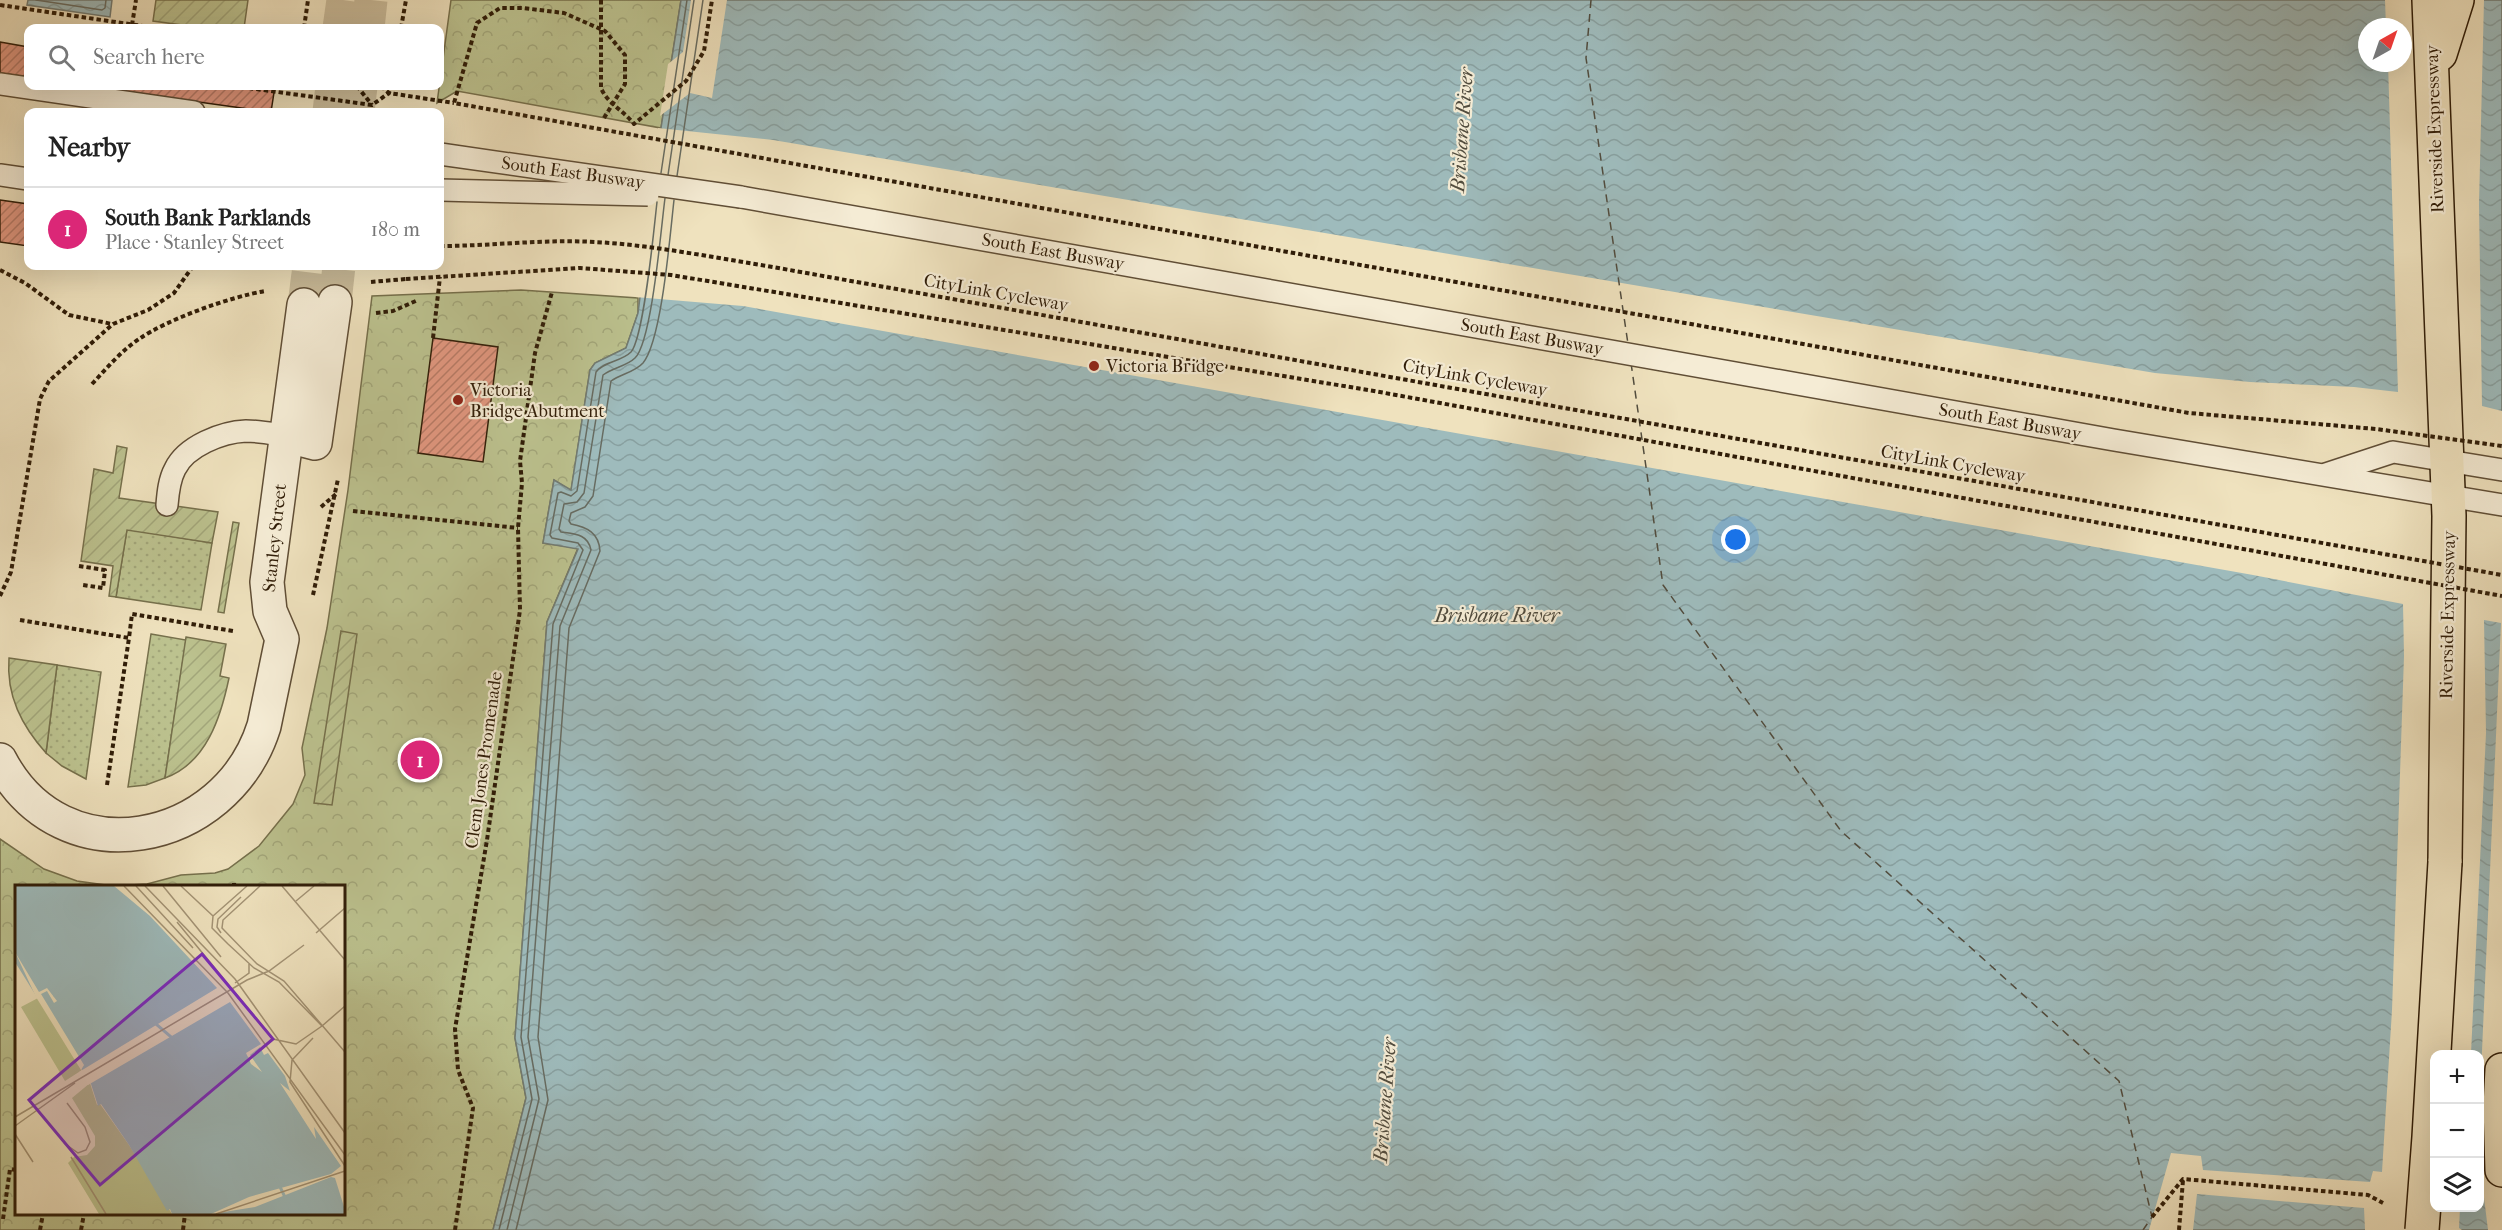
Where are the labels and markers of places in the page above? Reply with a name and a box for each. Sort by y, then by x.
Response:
place label: Victoria Bridge [1105,356,1224,377]
marker: Victoria Bridge [1087,359,1101,373]
place label: Victoria Bridge Abutment [469,380,605,422]
marker: Victoria Bridge Abutment [451,393,465,407]
pin: 1 [400,738,440,783]

